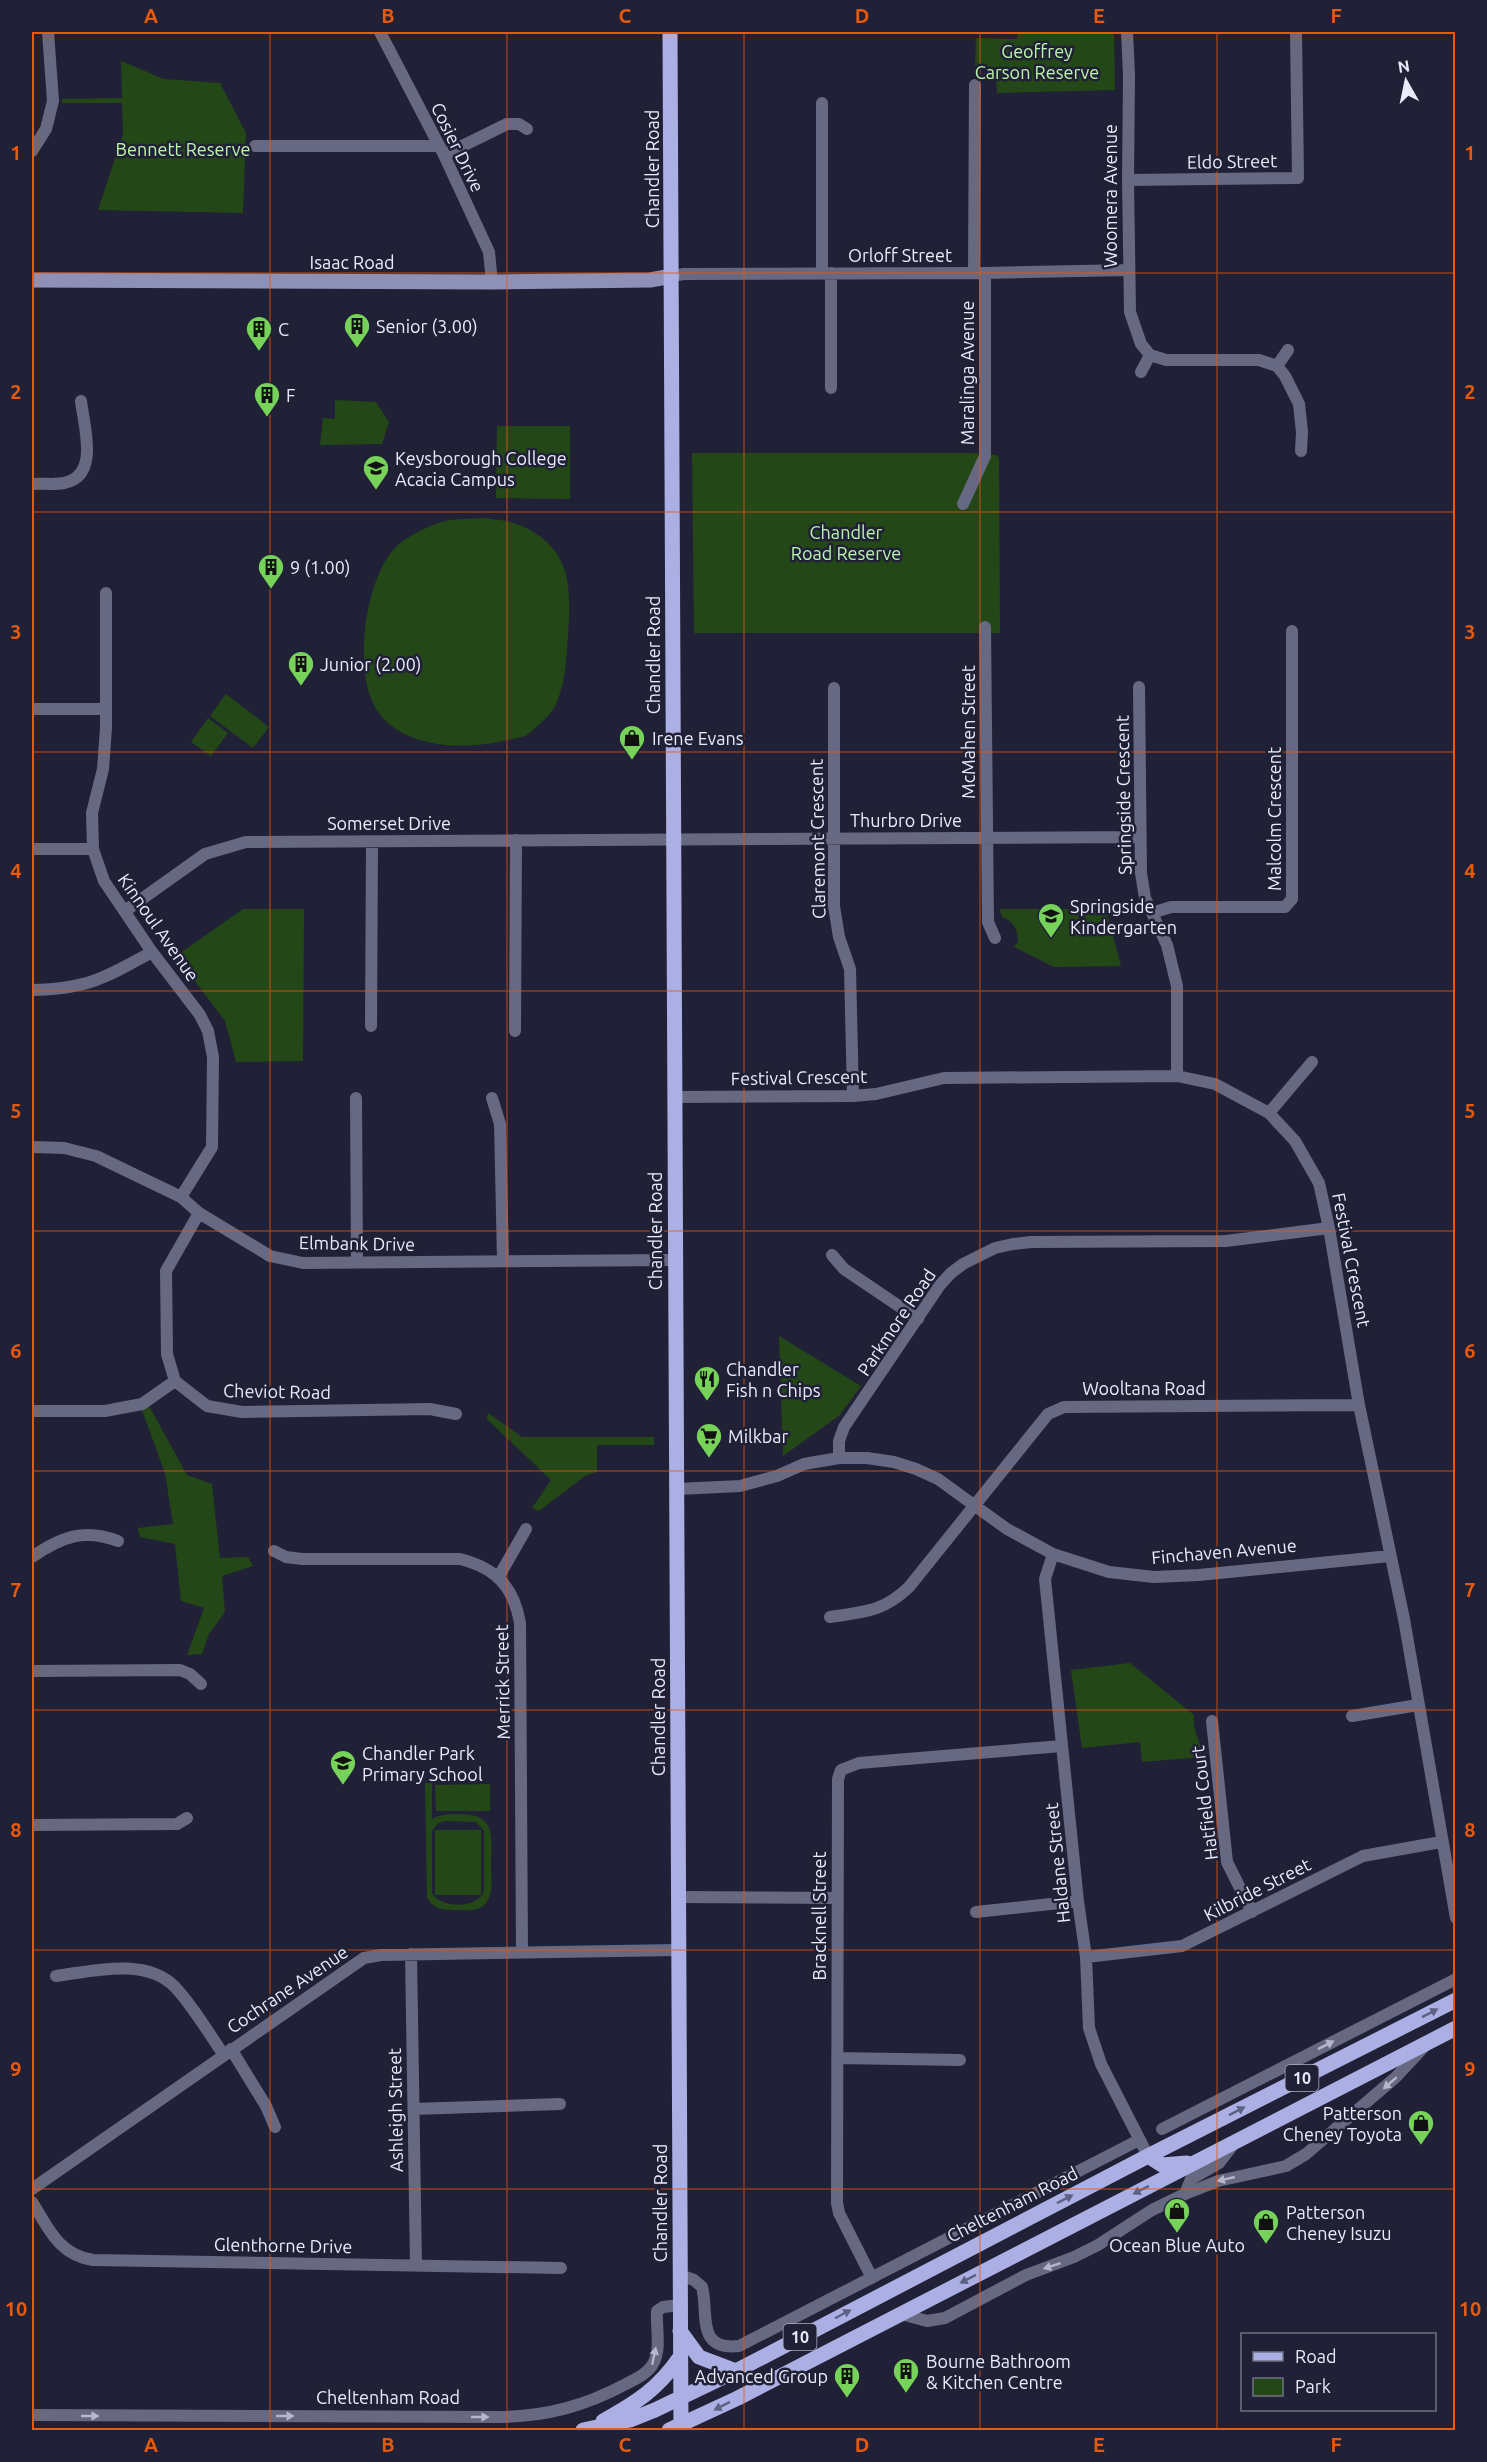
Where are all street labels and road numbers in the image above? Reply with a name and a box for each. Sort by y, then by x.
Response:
street label: Cosier Drive [428,99,488,195]
street label: Chandler Road [642,110,662,228]
street label: Woomera Avenue [1100,124,1120,268]
street label: Eldo Street [1187,150,1277,172]
street label: Orloff Street [848,245,952,265]
street label: Isaac Road [310,252,394,272]
street label: Maralinga Avenue [957,301,977,445]
street label: Chandler Road [643,596,663,714]
street label: McMahen Street [958,665,978,799]
street label: Springside Crescent [1112,715,1134,875]
street label: Malcolm Crescent [1264,747,1284,891]
street label: Claremont Crescent [806,759,828,919]
street label: Thurbro Drive [850,810,962,830]
street label: Somerset Drive [327,813,451,833]
street label: Kinnoul Avenue [115,869,203,985]
street label: Festival Crescent [731,1066,867,1088]
street label: Chandler Road [645,1172,665,1290]
street label: Festival Crescent [1329,1191,1375,1329]
street label: Elmbank Drive [299,1232,415,1254]
street label: Parkmore Road [853,1265,939,1379]
street label: Wooltana Road [1082,1378,1206,1398]
street label: Cheviot Road [223,1380,331,1402]
street label: Finchaven Avenue [1151,1535,1297,1567]
street label: Merrick Street [491,1624,513,1740]
street label: Chandler Road [648,1658,668,1776]
street label: Hatfield Court [1187,1745,1221,1861]
street label: Haldane Street [1041,1802,1073,1924]
street label: Bracknell Street [809,1852,829,1980]
street label: Kilbride Street [1200,1854,1314,1924]
street label: Cochrane Avenue [223,1941,351,2037]
street label: Ashleigh Street [384,2048,406,2172]
road number: 10 [1286,2065,1318,2091]
street label: Chandler Road [650,2144,670,2262]
street label: Cheltenham Road [943,2162,1081,2246]
street label: Glenthorne Drive [214,2234,352,2256]
road number: 10 [784,2324,816,2350]
street label: Cheltenham Road [316,2387,460,2407]

